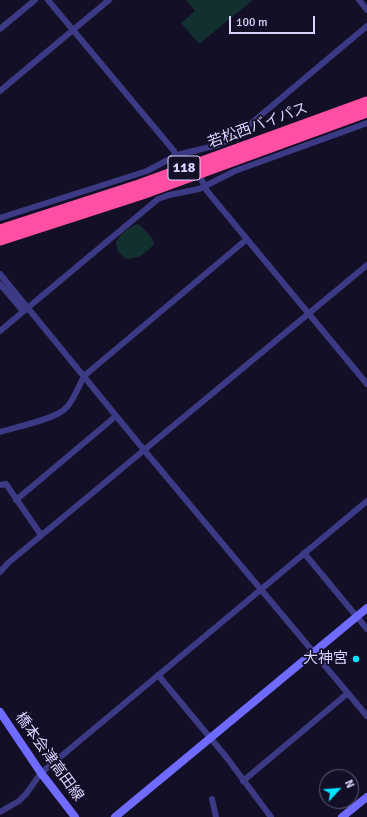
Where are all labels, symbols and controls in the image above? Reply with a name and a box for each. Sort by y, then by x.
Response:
scale bar [231,8,317,34]
text: 100 m [236,15,268,30]
street label: 若松西バイパス [206,100,310,152]
road number: 118 [168,156,200,180]
place label: 大神宮 [303,650,348,668]
marker: 大神宮 [351,654,361,664]
street label: 橋本会津高田線 [11,709,87,805]
north arrow [319,769,359,809]
text: N [342,778,357,790]

